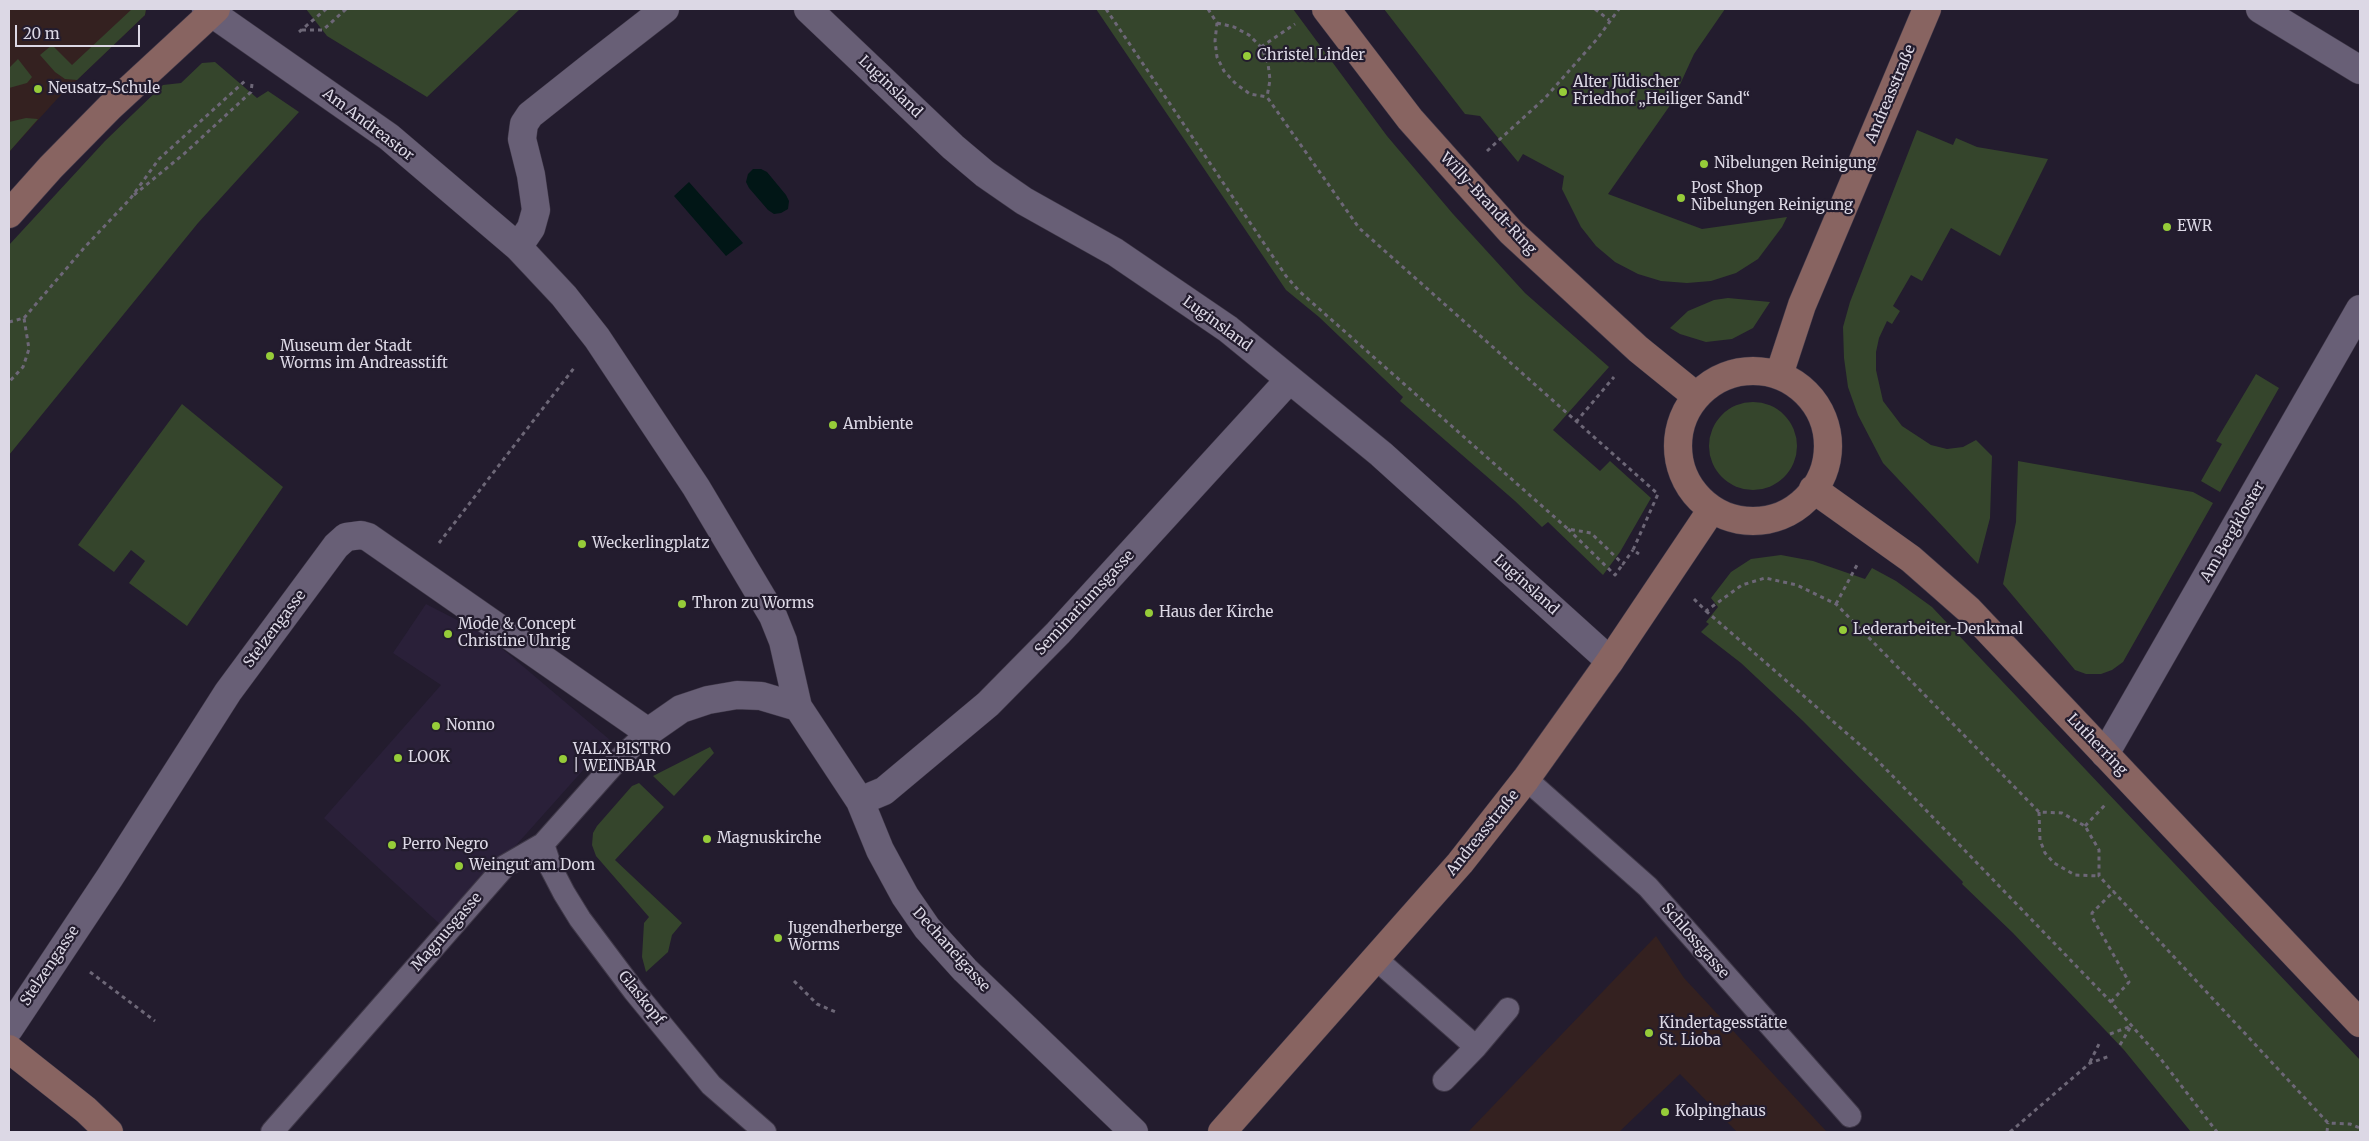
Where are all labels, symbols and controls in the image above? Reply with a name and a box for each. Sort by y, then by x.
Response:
scale bar [18,15,142,47]
text: 20 m [23,24,60,43]
street label: Andreasstraße [1862,42,1920,146]
place label: Christel Linder [1257,47,1365,65]
marker: Christel Linder [1241,50,1253,62]
street label: Luginsland [855,52,925,122]
place label: Alter Jüdischer Friedhof „Heiliger Sand“ [1573,74,1750,109]
place label: Neusatz-Schule [48,80,160,98]
marker: Neusatz-Schule [32,83,44,95]
street label: Am Andreastor [319,85,417,165]
marker: Alter Jüdischer Friedhof „Heiliger Sand“ [1557,86,1569,98]
street label: Willy-Brandt-Ring [1436,149,1540,259]
place label: Nibelungen Reinigung [1714,155,1876,173]
marker: Nibelungen Reinigung [1698,158,1710,170]
place label: Post Shop Nibelungen Reinigung [1691,180,1853,215]
marker: Post Shop Nibelungen Reinigung [1675,192,1687,204]
place label: EWR [2177,218,2212,236]
marker: EWR [2161,221,2173,233]
street label: Luginsland [1179,293,1255,355]
place label: Museum der Stadt Worms im Andreasstift [280,338,448,373]
marker: Museum der Stadt Worms im Andreasstift [264,350,276,362]
place label: Ambiente [843,416,913,434]
marker: Ambiente [827,419,839,431]
street label: Am Bergkloster [2197,479,2269,585]
place label: Weckerlingplatz [592,535,709,553]
marker: Weckerlingplatz [576,538,588,550]
street label: Seminariumsgasse [1032,547,1138,659]
street label: Luginsland [1490,551,1562,619]
street label: Stelzengasse [240,587,310,671]
place label: Thron zu Worms [692,595,814,613]
marker: Thron zu Worms [676,598,688,610]
place label: Haus der Kirche [1159,604,1273,622]
marker: Haus der Kirche [1143,607,1155,619]
place label: Mode & Concept Christine Uhrig [458,616,576,651]
place label: Lederarbeiter-Denkmal [1853,621,2023,639]
marker: Lederarbeiter-Denkmal [1837,624,1849,636]
marker: Mode & Concept Christine Uhrig [442,628,454,640]
street label: Lutherring [2063,710,2131,780]
place label: Nonno [446,717,495,735]
marker: Nonno [430,720,442,732]
place label: VALX BISTRO | WEINBAR [573,741,671,776]
place label: LOOK [408,749,450,767]
marker: LOOK [392,752,404,764]
marker: VALX BISTRO | WEINBAR [557,753,569,765]
street label: Andreasstraße [1443,787,1523,879]
place label: Magnuskirche [717,830,821,848]
marker: Magnuskirche [701,833,713,845]
place label: Perro Negro [402,836,488,854]
marker: Perro Negro [386,839,398,851]
place label: Weingut am Dom [469,857,595,875]
marker: Weingut am Dom [453,860,465,872]
street label: Magnusgasse [408,889,486,975]
street label: Schlossgasse [1657,900,1733,982]
street label: Dechaneigasse [908,904,994,996]
place label: Jugendherberge Worms [788,920,903,955]
street label: Stelzengasse [17,923,83,1009]
marker: Jugendherberge Worms [772,932,784,944]
street label: Glaskopf [614,968,668,1028]
place label: Kindertagesstätte St. Lioba [1659,1015,1787,1050]
marker: Kindertagesstätte St. Lioba [1643,1027,1655,1039]
place label: Kolpinghaus [1675,1103,1766,1121]
marker: Kolpinghaus [1659,1106,1671,1118]

